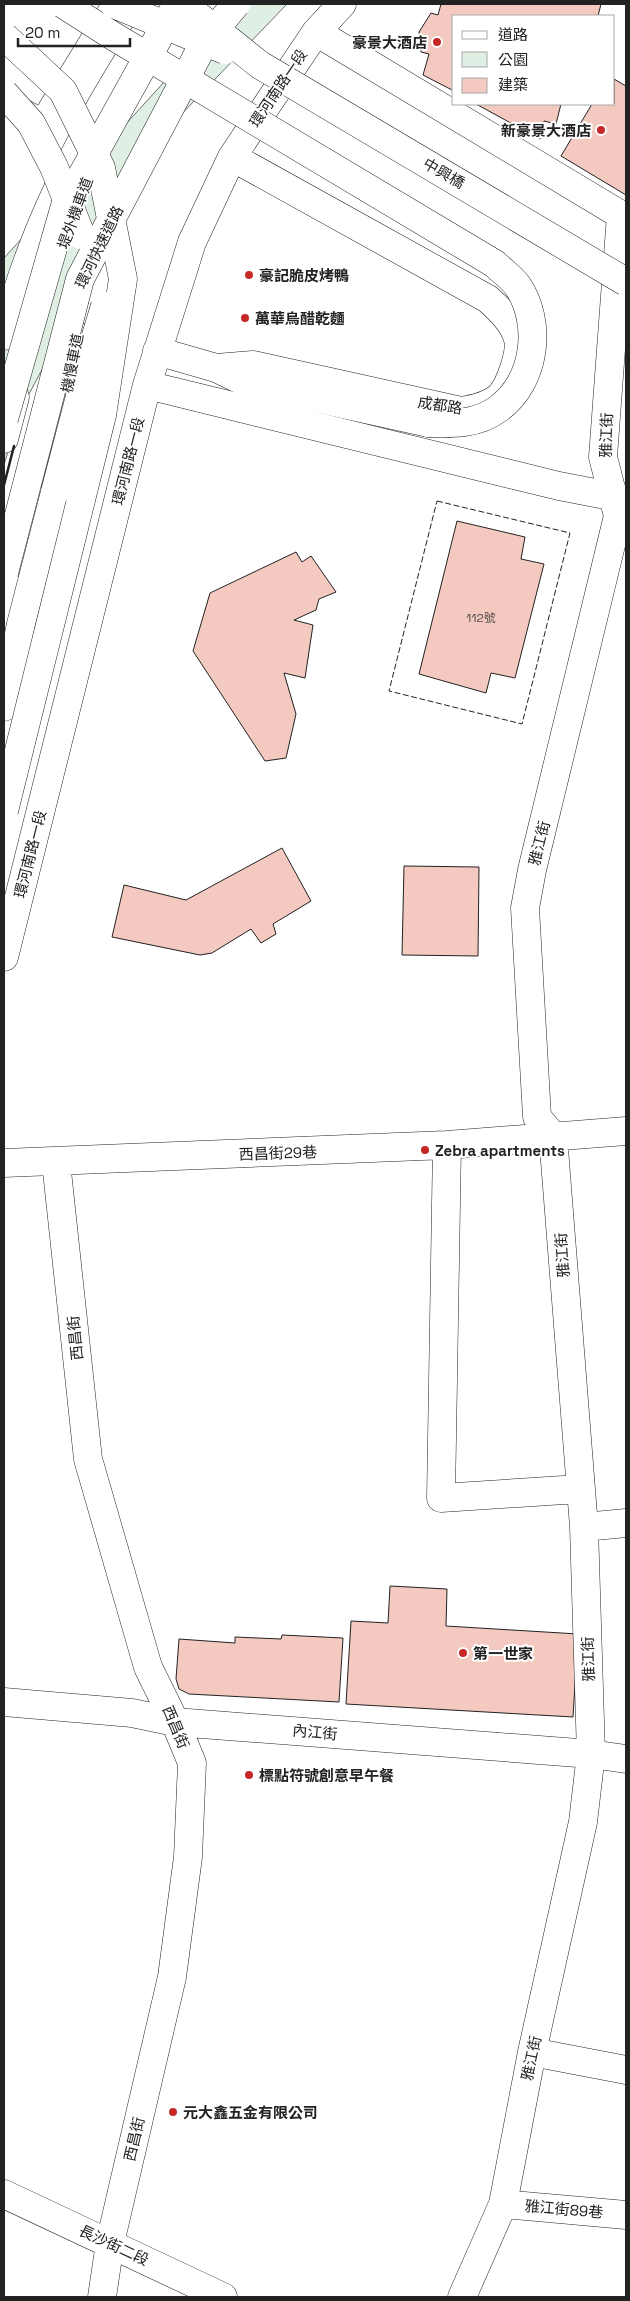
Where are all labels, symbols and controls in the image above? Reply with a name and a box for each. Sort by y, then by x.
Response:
scale bar [18,15,130,47]
legend [452,15,615,105]
text: 20 m [25,23,60,42]
text: 道路 [498,25,528,44]
place label: 豪景大酒店 [352,33,427,52]
marker: 豪景大酒店 [431,36,443,48]
street label: 環河南路一段 [245,45,311,131]
text: 公園 [498,50,528,69]
text: 建築 [498,75,528,94]
place label: 新豪景大酒店 [501,121,591,140]
marker: 新豪景大酒店 [595,124,607,136]
street label: 中興橋 [420,154,468,192]
street label: 堤外機車道 [53,175,97,251]
street label: 環河快速道路 [71,202,127,292]
place label: 豪記脆皮烤鴨 [259,266,349,285]
marker: 豪記脆皮烤鴨 [243,269,255,281]
place label: 萬華烏醋乾麵 [255,309,345,328]
marker: 萬華烏醋乾麵 [239,312,251,324]
street label: 機慢車道 [57,332,87,394]
street label: 成都路 [416,392,464,418]
street label: 雅江街 [596,412,616,458]
street label: 環河南路一段 [108,415,148,507]
house number: 112號 [466,610,496,626]
street label: 環河南路一段 [10,808,50,900]
street label: 雅江街 [524,819,554,867]
place label: Zebra apartments [435,1141,565,1160]
street label: 西昌街29巷 [239,1142,317,1164]
marker: Zebra apartments [419,1144,431,1156]
street label: 雅江街 [551,1232,573,1278]
street label: 西昌街 [63,1315,87,1361]
street label: 雅江街 [578,1636,598,1682]
place label: 第一世家 [473,1644,533,1663]
marker: 第一世家 [457,1647,469,1659]
street label: 西昌街 [158,1703,194,1751]
street label: 內江街 [292,1721,338,1743]
place label: 標點符號創意早午餐 [259,1766,394,1785]
marker: 標點符號創意早午餐 [243,1769,255,1781]
street label: 雅江街 [517,2034,545,2082]
place label: 元大鑫五金有限公司 [183,2103,318,2122]
marker: 元大鑫五金有限公司 [167,2106,179,2118]
street label: 西昌街 [120,2115,148,2163]
street label: 雅江街89巷 [524,2196,604,2222]
street label: 長沙街二段 [76,2221,152,2269]

